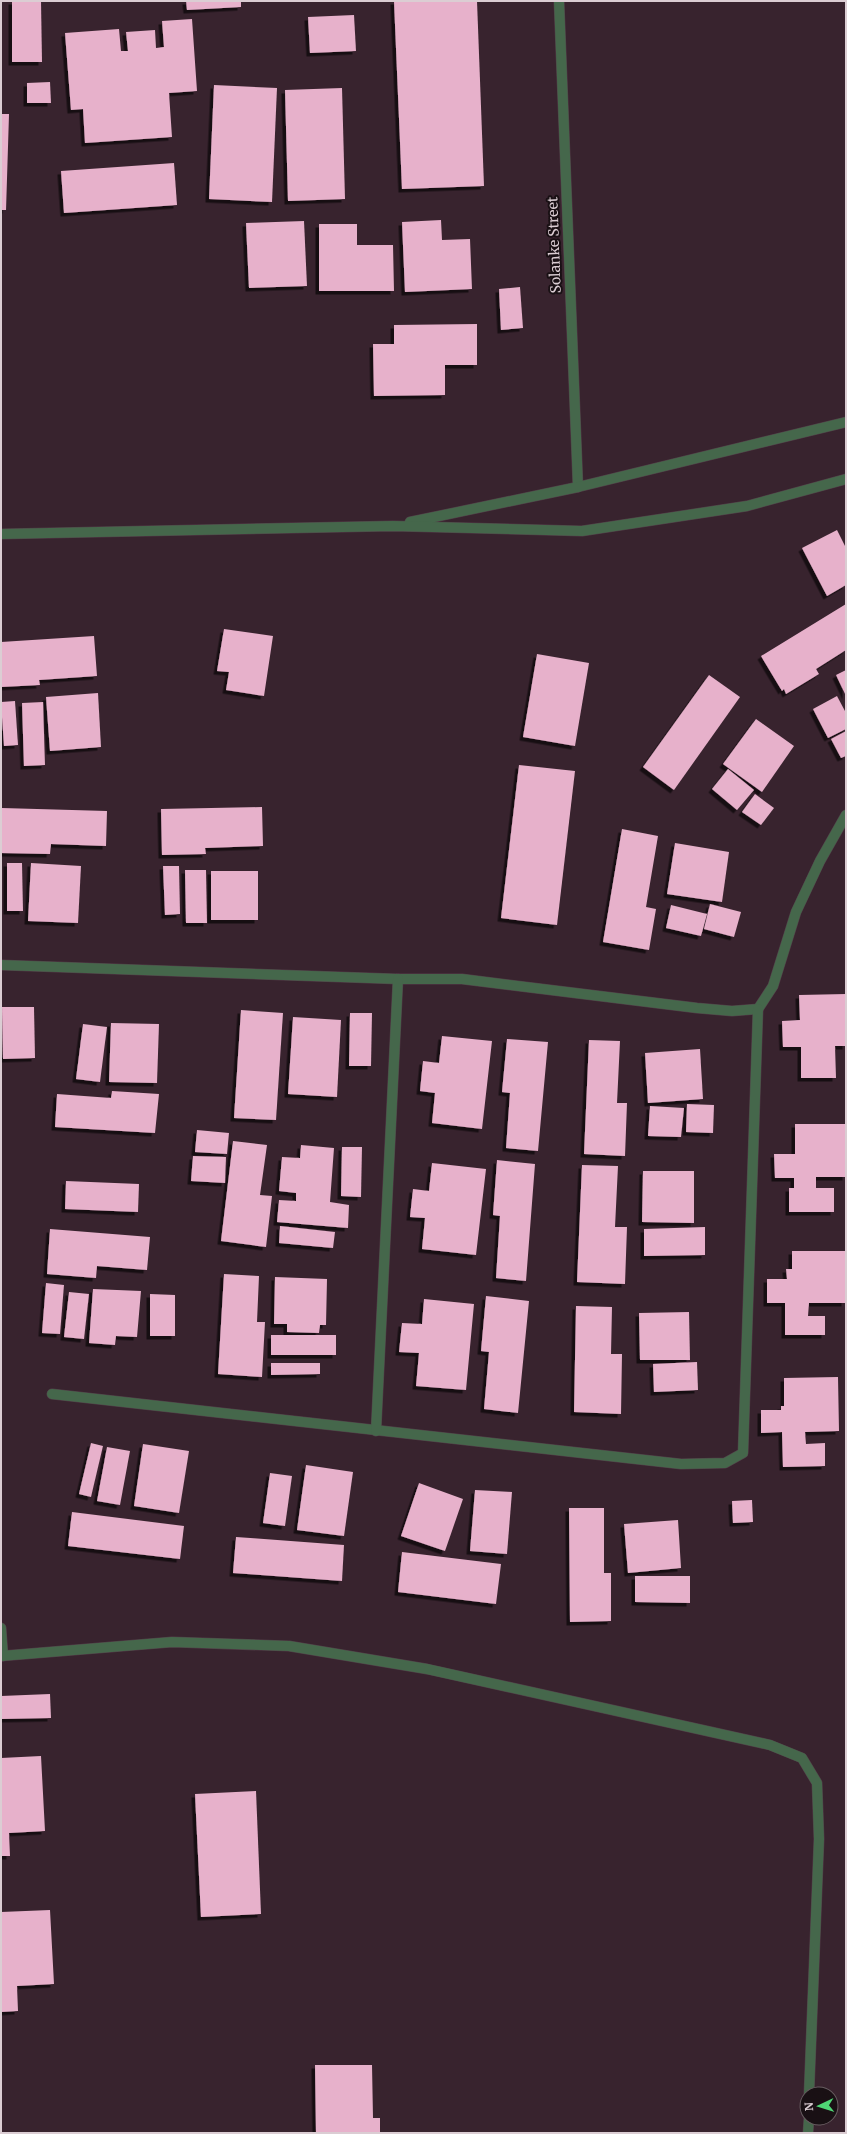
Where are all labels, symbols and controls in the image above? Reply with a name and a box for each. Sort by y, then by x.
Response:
street label: Solanke Street [543,196,565,294]
north arrow [799,2086,839,2126]
text: N [802,2102,816,2112]

